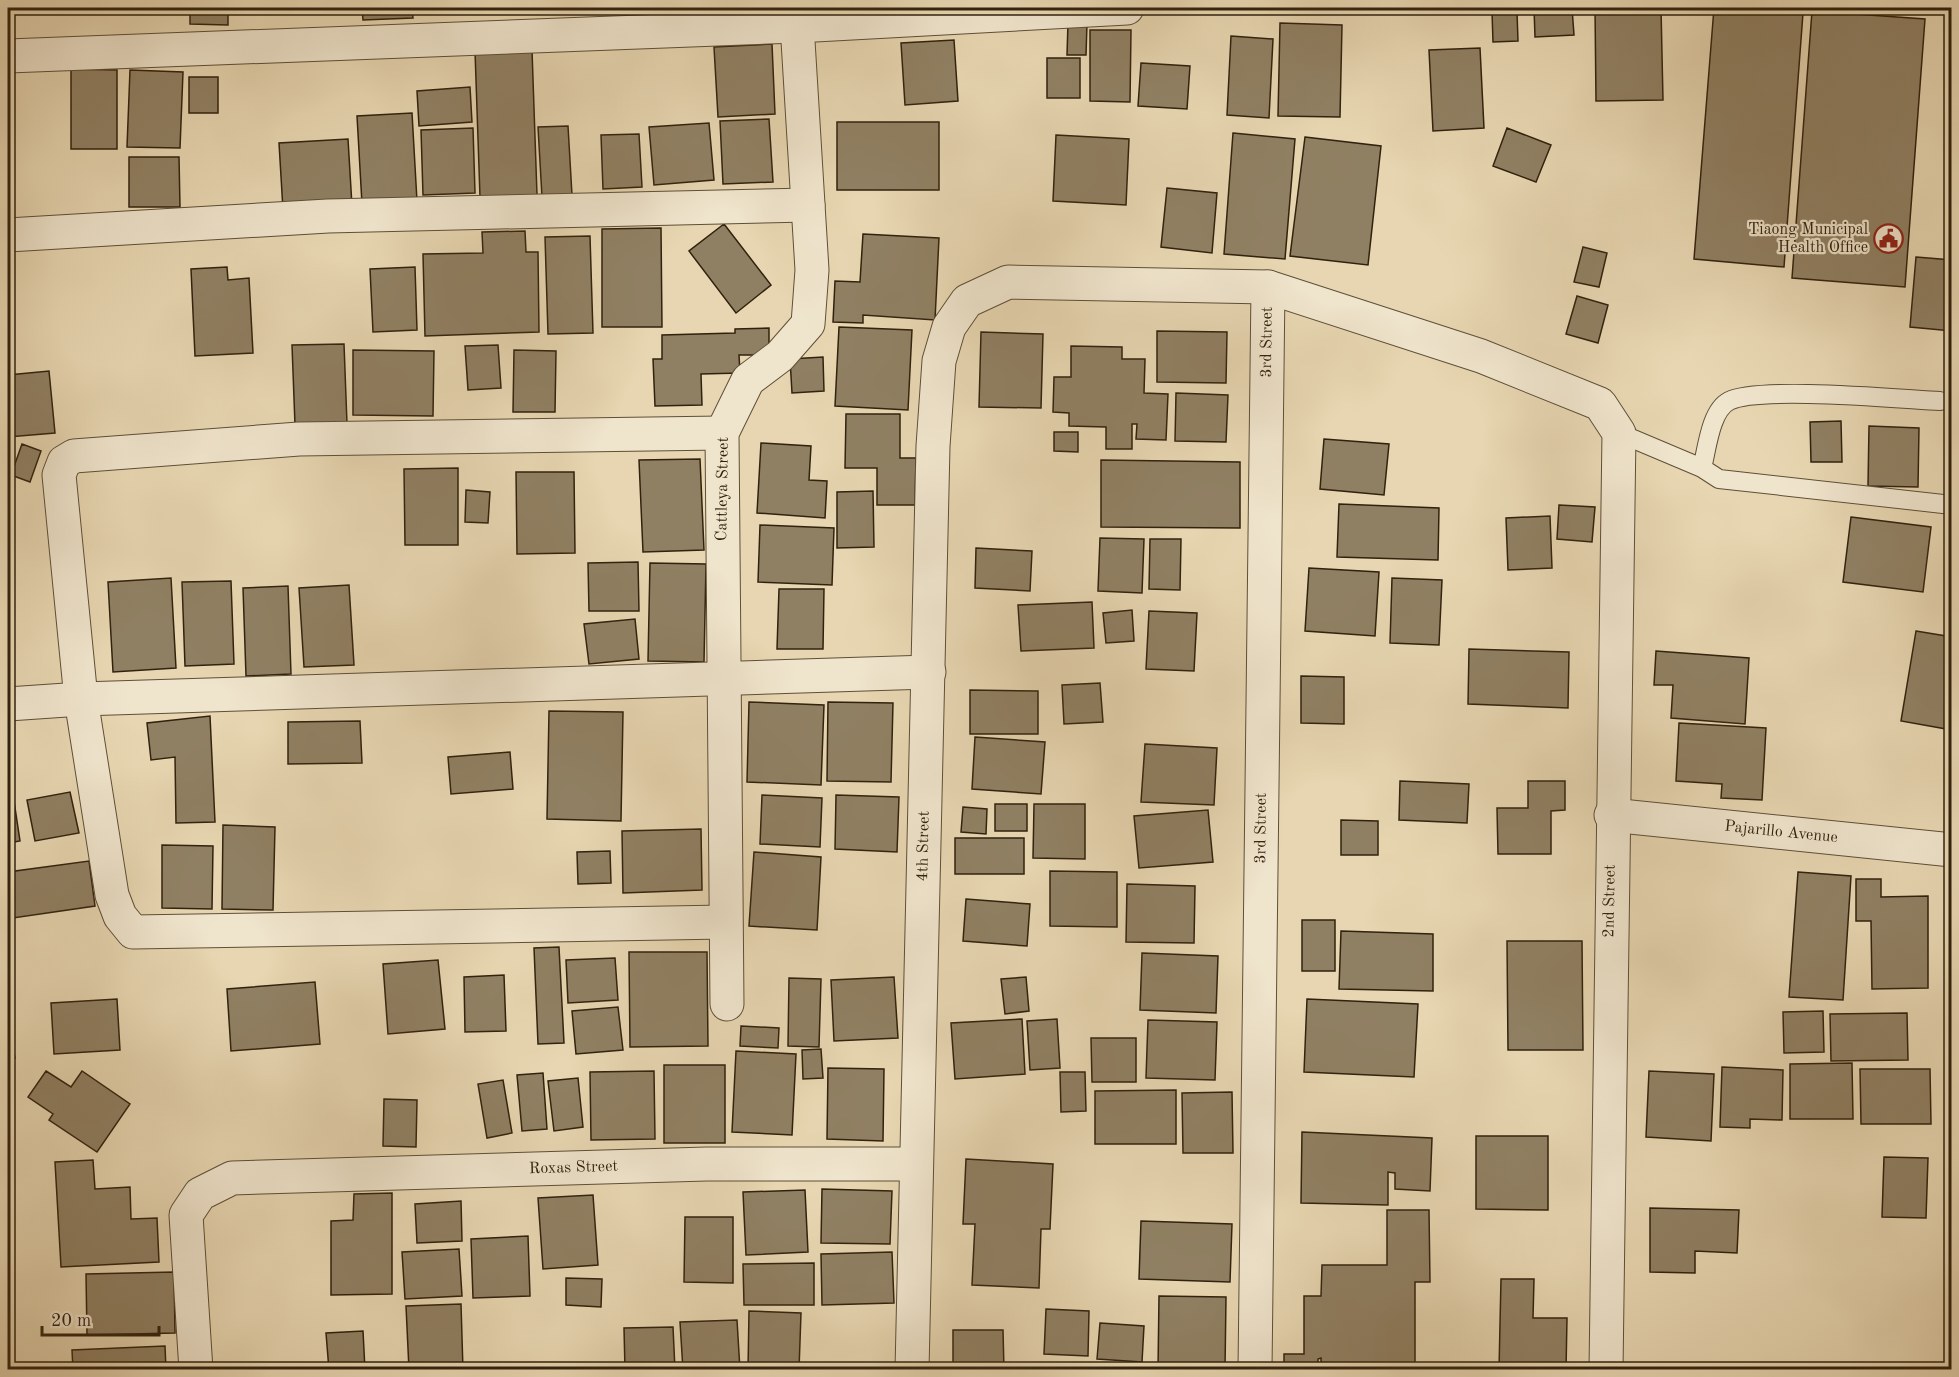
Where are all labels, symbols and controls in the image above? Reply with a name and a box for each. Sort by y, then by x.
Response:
place label: Tiaong Municipal Health Office [1748,222,1868,256]
public building icon: Tiaong Municipal Health Office [1873,223,1905,255]
street label: 3rd Street [1259,306,1276,378]
street label: Cattleya Street [714,436,732,541]
street label: 3rd Street [1253,792,1270,864]
street label: 4th Street [915,810,933,882]
street label: Pajarillo Avenue [1724,819,1839,846]
street label: 2nd Street [1601,864,1619,938]
street label: Roxas Street [529,1159,619,1177]
scale bar [42,1299,159,1337]
text: 20 m [51,1312,91,1330]

